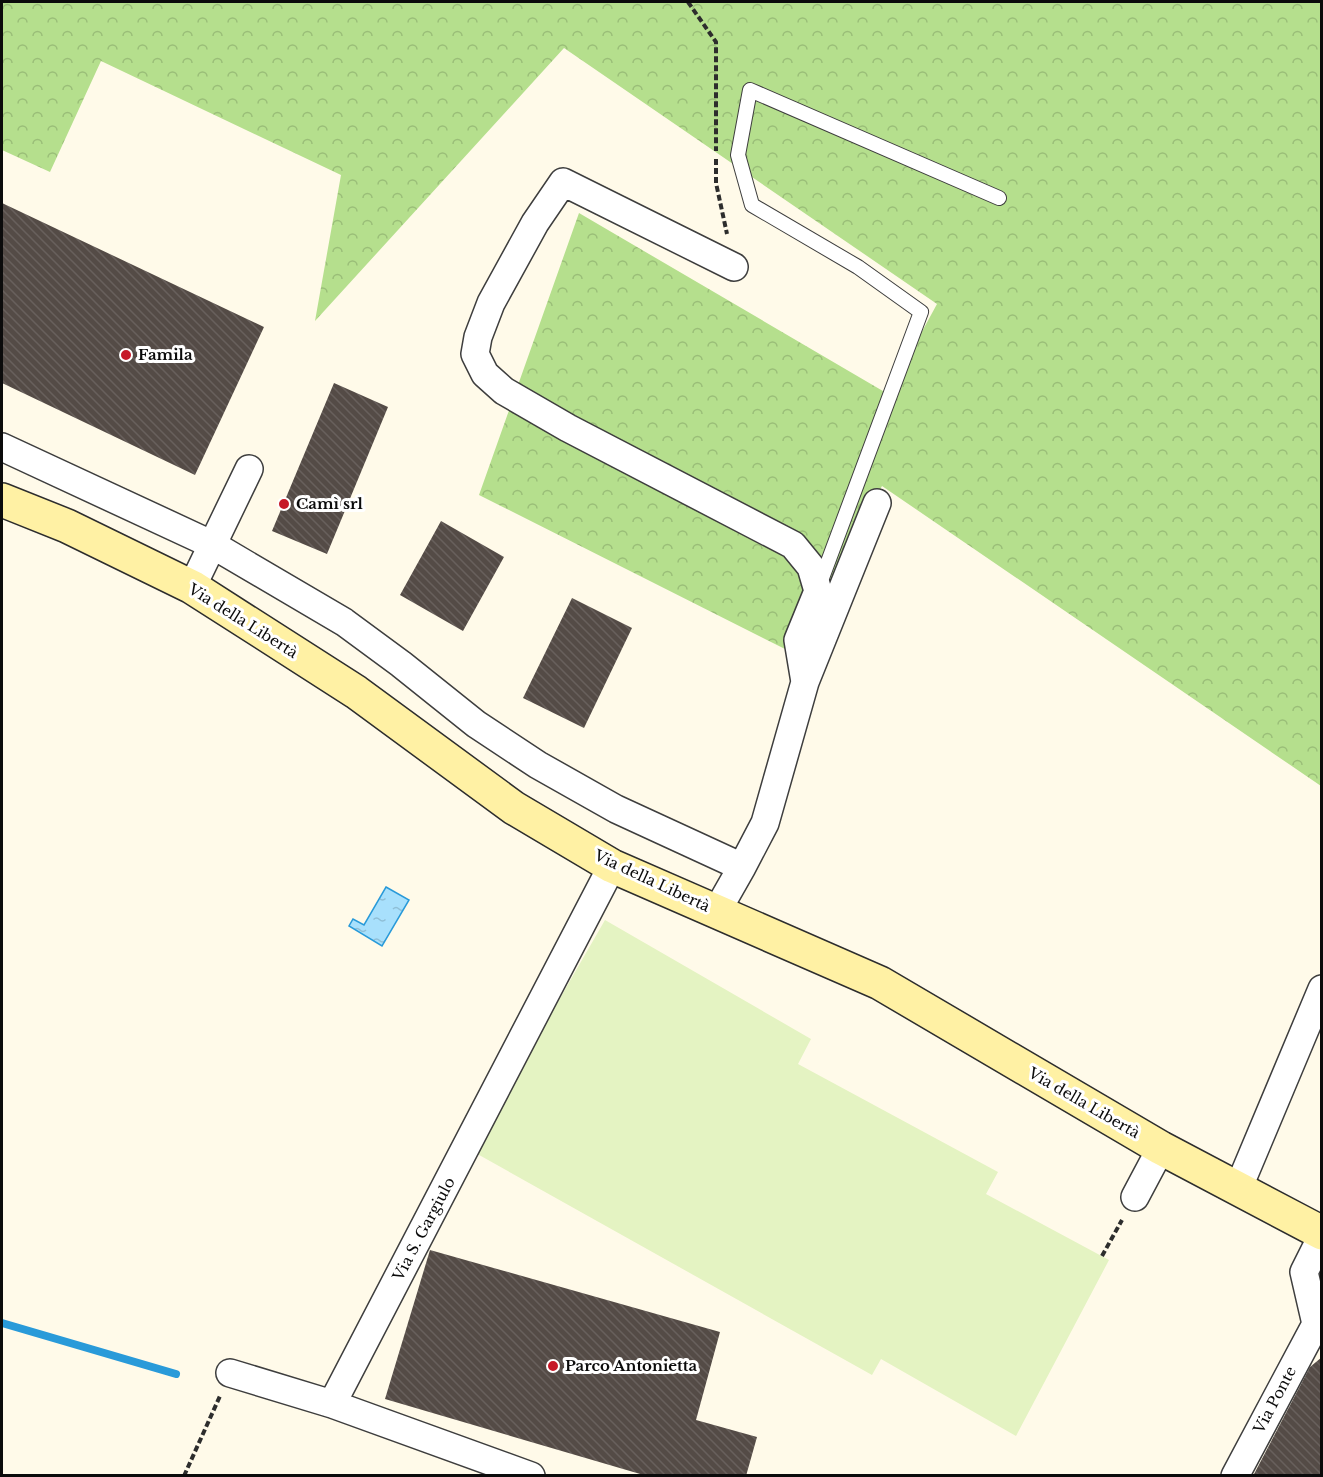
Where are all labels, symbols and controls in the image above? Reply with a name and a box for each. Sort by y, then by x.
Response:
place label: Famila [138,345,193,364]
marker: Famila [119,348,133,362]
place label: Camì srl [296,494,363,513]
marker: Camì srl [277,497,291,511]
street label: Via della Libertà [184,579,302,662]
street label: Via della Libertà [590,845,714,916]
street label: Via della Libertà [1024,1062,1144,1143]
street label: Via S. Gargiulo [388,1174,459,1285]
place label: Parco Antonietta [565,1356,698,1375]
marker: Parco Antonietta [546,1359,560,1373]
street label: Via Ponte [1248,1363,1300,1438]

